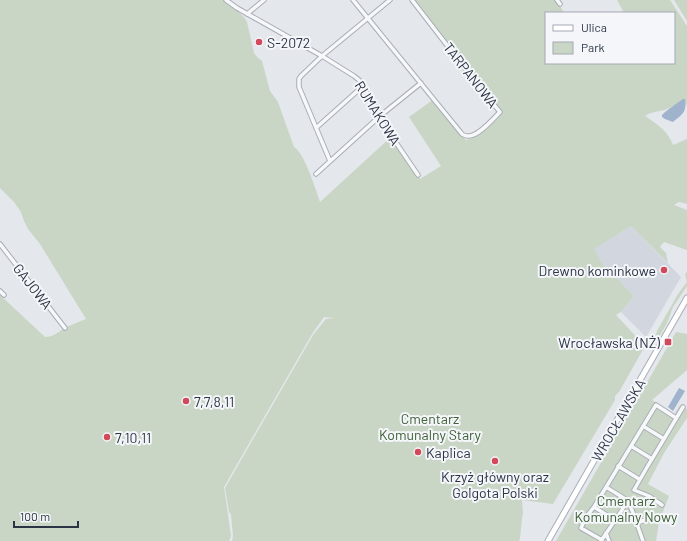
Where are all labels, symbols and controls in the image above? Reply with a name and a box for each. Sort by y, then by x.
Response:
legend [545,12,675,64]
text: Ulica [581,20,607,34]
place label: S-2072 [267,34,310,51]
marker: S-2072 [254,37,264,47]
street label: TARPANOWA [440,39,502,111]
text: Park [581,40,605,54]
street label: RUMAKOWA [352,78,405,149]
street label: GAJOWA [10,260,56,313]
place label: Drewno kominkowe [539,262,656,279]
marker: Drewno kominkowe [659,265,669,275]
place label: Wrocławska (NŻ) [558,334,660,351]
marker: Wrocławska (NŻ) [663,337,673,347]
street label: WROCŁAWSKA [587,375,649,464]
place label: 7,7,8,11 [194,393,234,410]
marker: 7,7,8,11 [181,396,191,406]
park label: Cmentarz Komunalny Stary [379,410,482,443]
place label: 7,10,11 [115,429,151,446]
marker: 7,10,11 [102,432,112,442]
place label: Kaplica [426,444,471,461]
marker: Kaplica [413,447,423,457]
marker: Krzyż główny oraz Golgota Polski [490,456,500,466]
place label: Krzyż główny oraz Golgota Polski [441,468,549,501]
park label: Cmentarz Komunalny Nowy [574,492,678,525]
scale bar [14,503,78,529]
text: 100 m [20,509,50,523]

